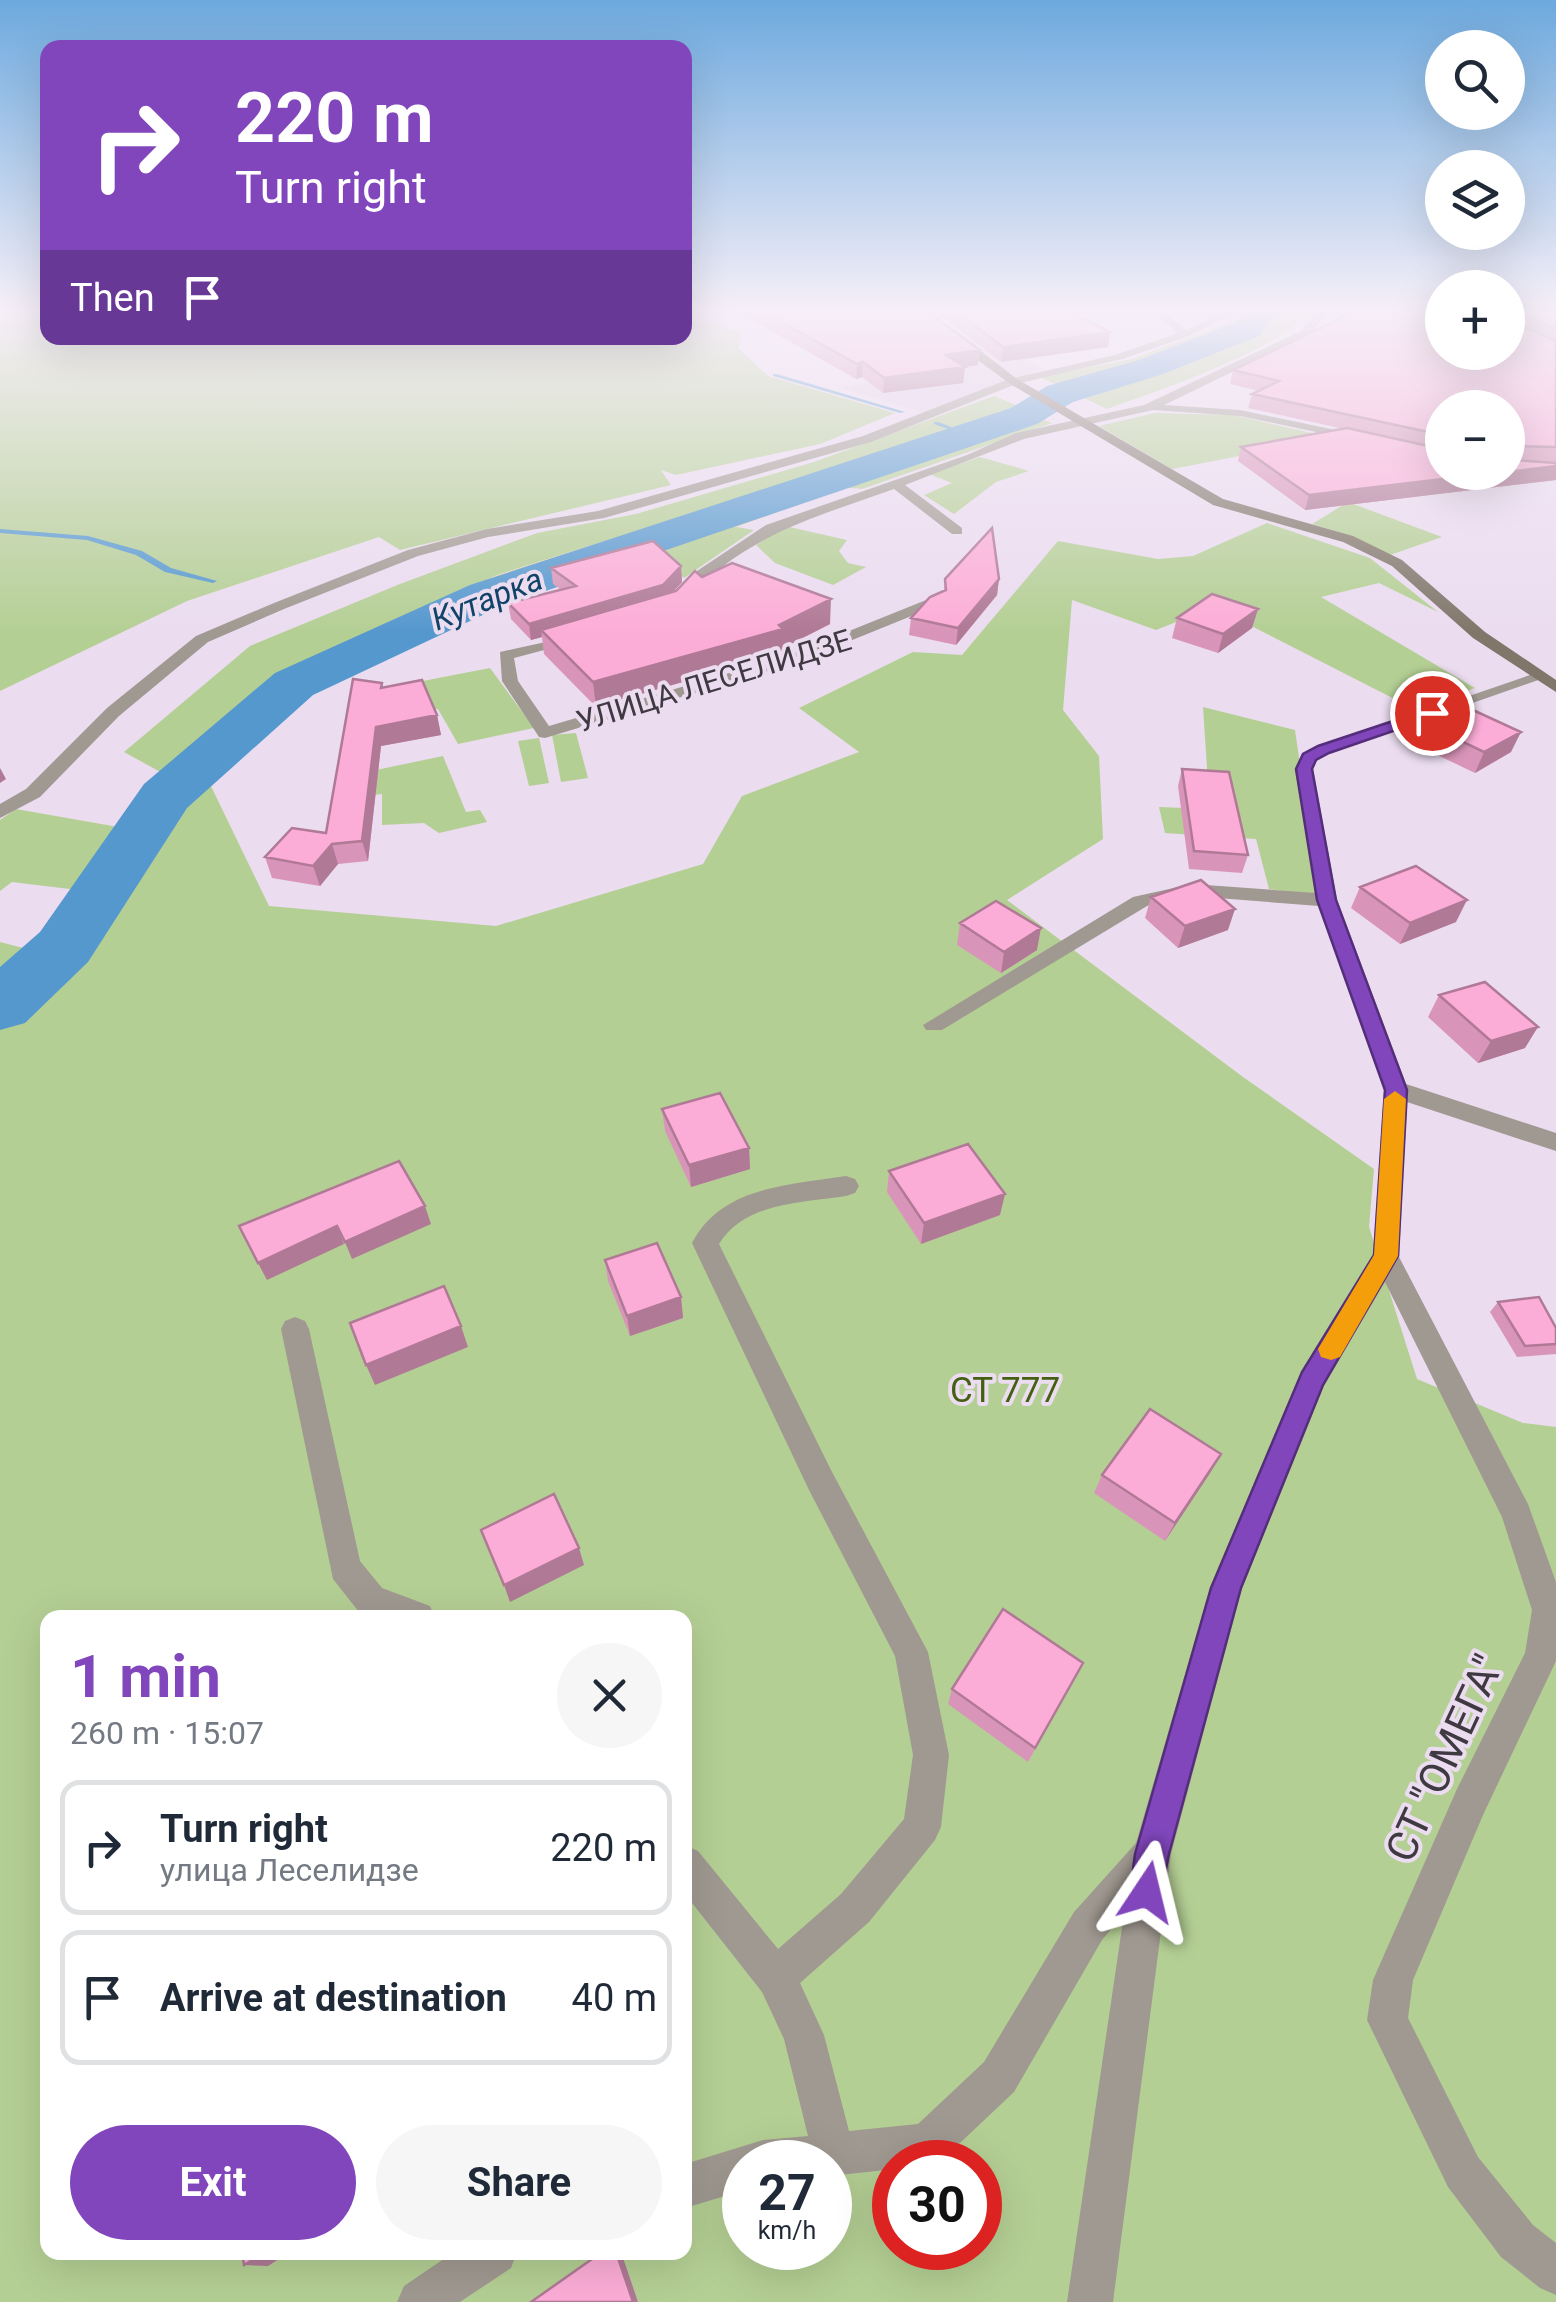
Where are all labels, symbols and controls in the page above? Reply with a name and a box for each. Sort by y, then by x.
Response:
map controls [1425,30,1525,490]
button: search [1425,30,1525,130]
text: 220 m [235,77,434,159]
icon: right [70,80,200,210]
button: layers [1425,150,1525,250]
text: Turn right [235,161,427,214]
icon: arrive [175,270,230,325]
button: + [1425,270,1525,370]
text: Then [70,276,155,320]
button: − [1425,390,1525,490]
water label: Кутарка [426,560,548,638]
street label: УЛИЦА ЛЕСЕЛИДЗЕ [572,622,855,739]
pin [1390,671,1475,756]
icon: arrive [1405,686,1460,741]
park label: СТ 777 [950,1370,1060,1411]
text: 1 min [70,1641,221,1712]
button: close [557,1643,662,1748]
street label: СТ "ОМЕГА" [1375,1647,1514,1869]
text: 260 m · 15:07 [70,1714,264,1752]
text: Turn right [160,1807,328,1851]
icon: right [75,1820,130,1875]
text: 220 m [550,1826,657,1870]
position arrow [1095,1840,1199,1944]
text: улица Леселидзе [160,1851,419,1889]
icon: arrive [75,1970,130,2025]
text: Arrive at destination [160,1976,507,2020]
text: 40 m [572,1976,657,2020]
button: Exit [70,2125,356,2240]
button: Share [376,2125,662,2240]
speed limit sign: 30 [872,2140,1002,2270]
text: 27 [758,2164,816,2222]
text: km/h [758,2216,816,2245]

